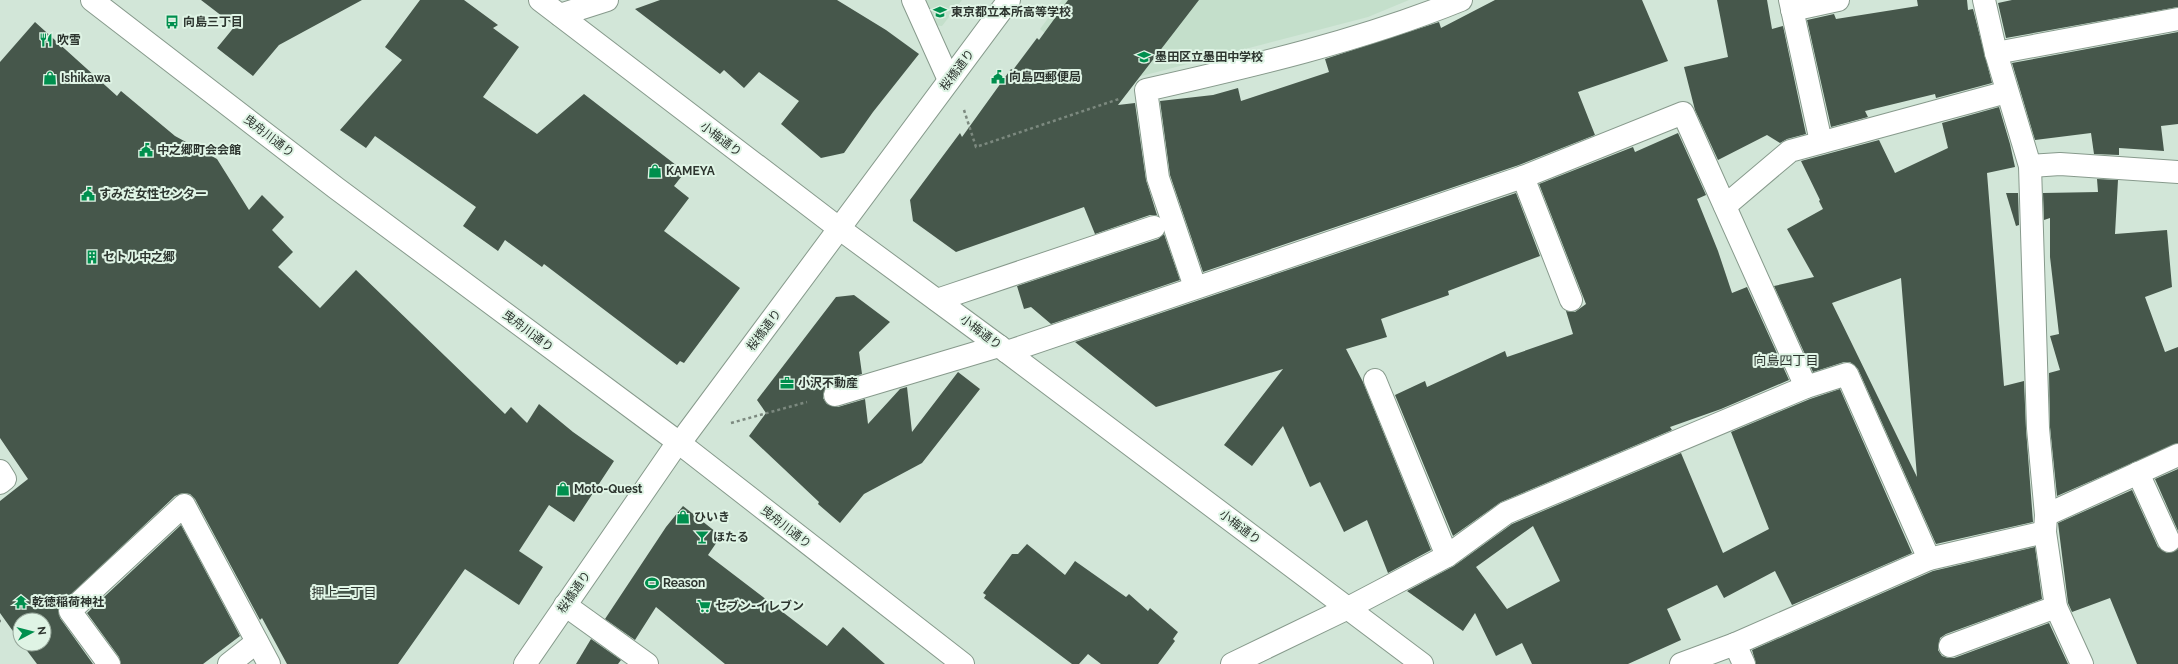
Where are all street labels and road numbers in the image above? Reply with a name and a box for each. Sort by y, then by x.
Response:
street label: 桜橋通り [937,47,977,93]
street label: 曳舟川通り [241,112,297,160]
street label: 小梅通り [698,119,744,159]
street label: 曳舟川通り [500,307,556,355]
street label: 桜橋通り [744,307,784,353]
street label: 小梅通り [958,312,1004,352]
street label: 曳舟川通り [758,503,814,551]
street label: 小梅通り [1217,507,1263,547]
street label: 桜橋通り [554,568,594,616]

